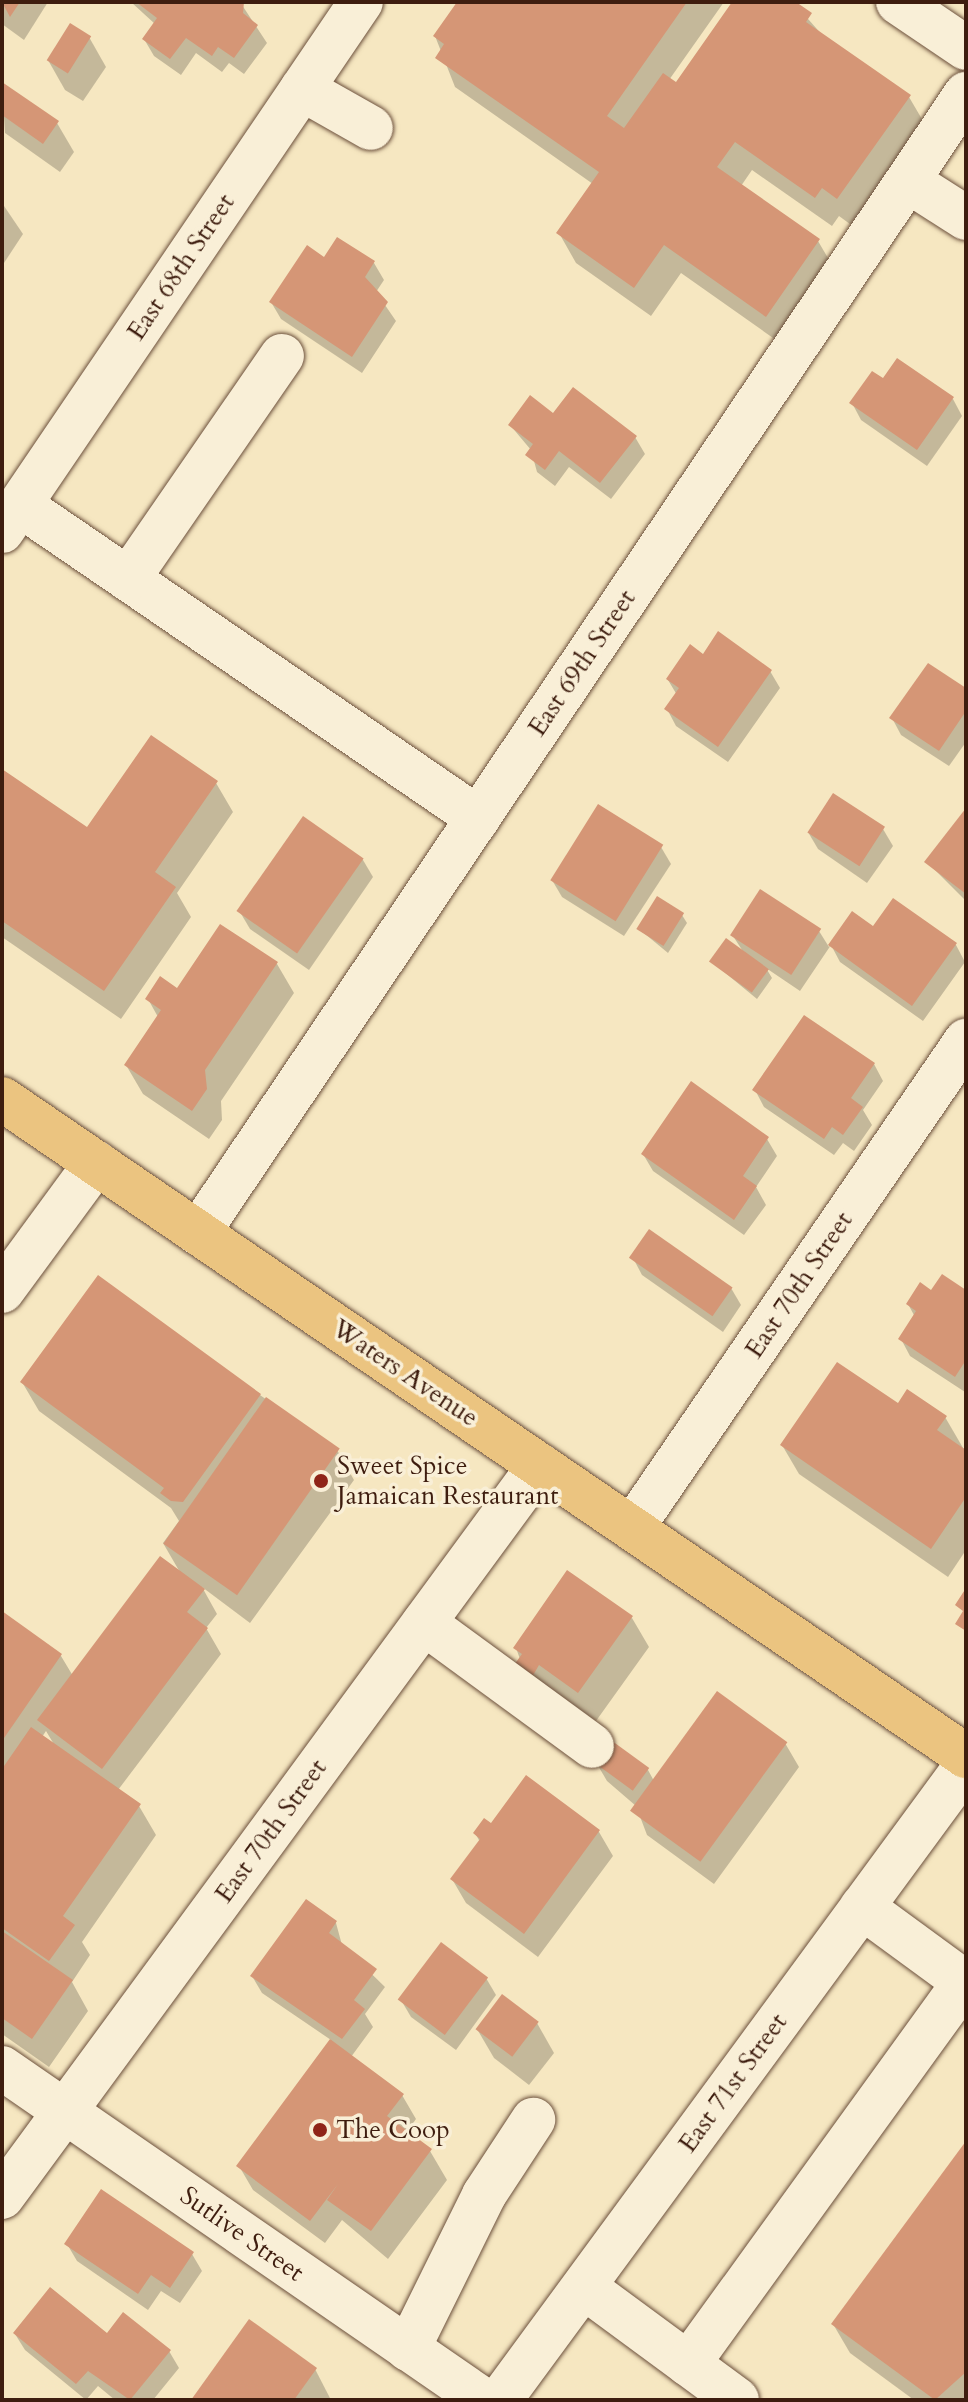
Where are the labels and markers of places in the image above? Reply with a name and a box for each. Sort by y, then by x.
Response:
place label: Sweet Spice Jamaican Restaurant [337,1450,558,1512]
marker: Sweet Spice Jamaican Restaurant [312,1472,330,1490]
place label: The Coop [336,2114,450,2146]
marker: The Coop [311,2121,329,2139]

